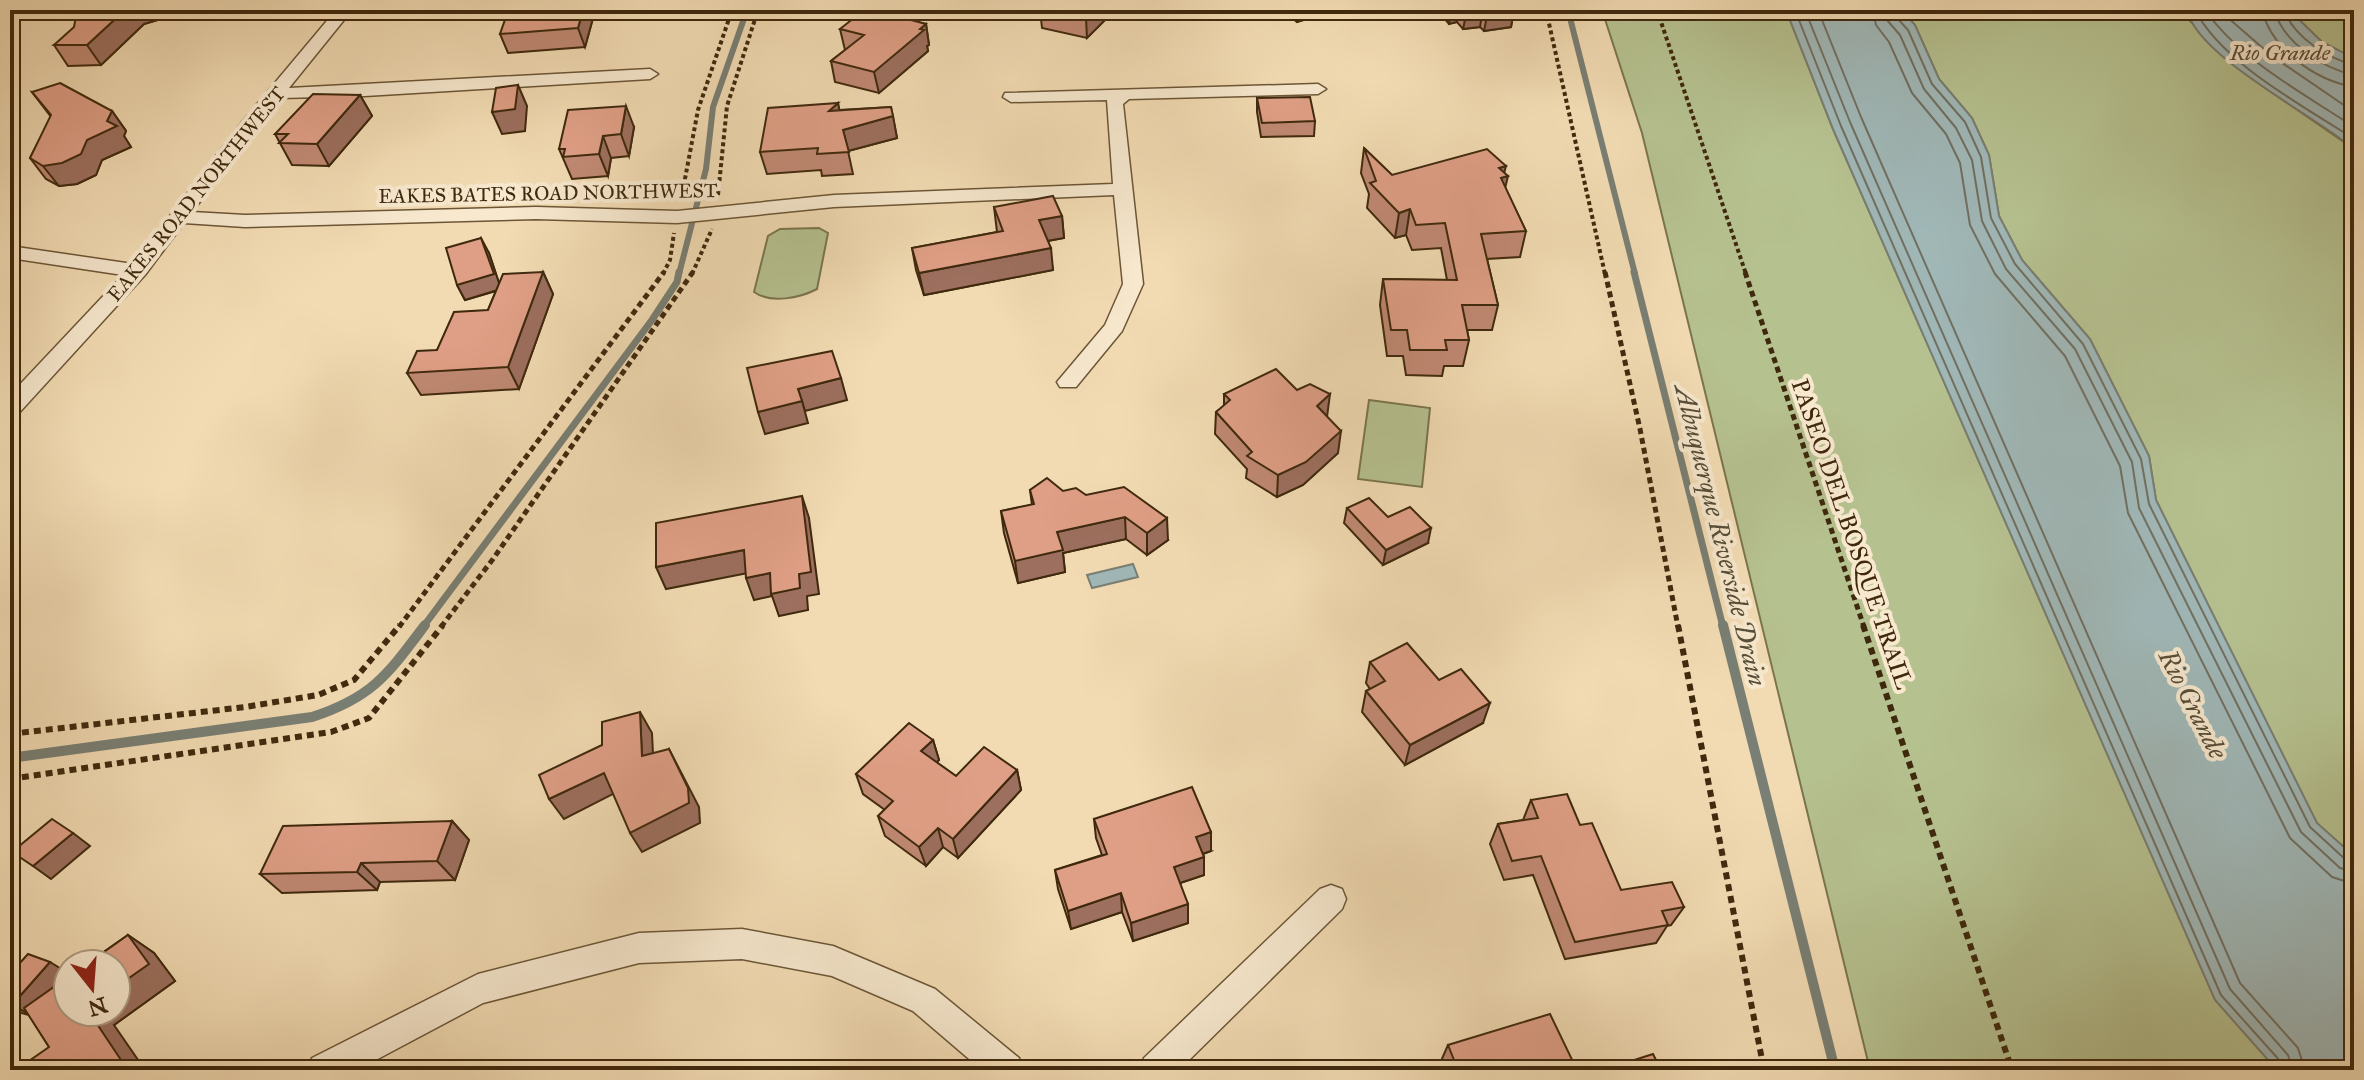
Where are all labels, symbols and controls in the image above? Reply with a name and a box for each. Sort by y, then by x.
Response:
water label: Rio Grande [2229,39,2331,66]
street label: EAKES ROAD NORTHWEST [102,82,290,306]
street label: EAKES BATES ROAD NORTHWEST [378,178,718,208]
street label: PASEO DEL BOSQUE TRAIL [1785,375,1919,693]
water label: Albuquerque Riverside Drain [1667,378,1774,690]
water label: Rio Grande [2151,643,2235,765]
north arrow [52,948,132,1028]
text: N [85,991,111,1022]

